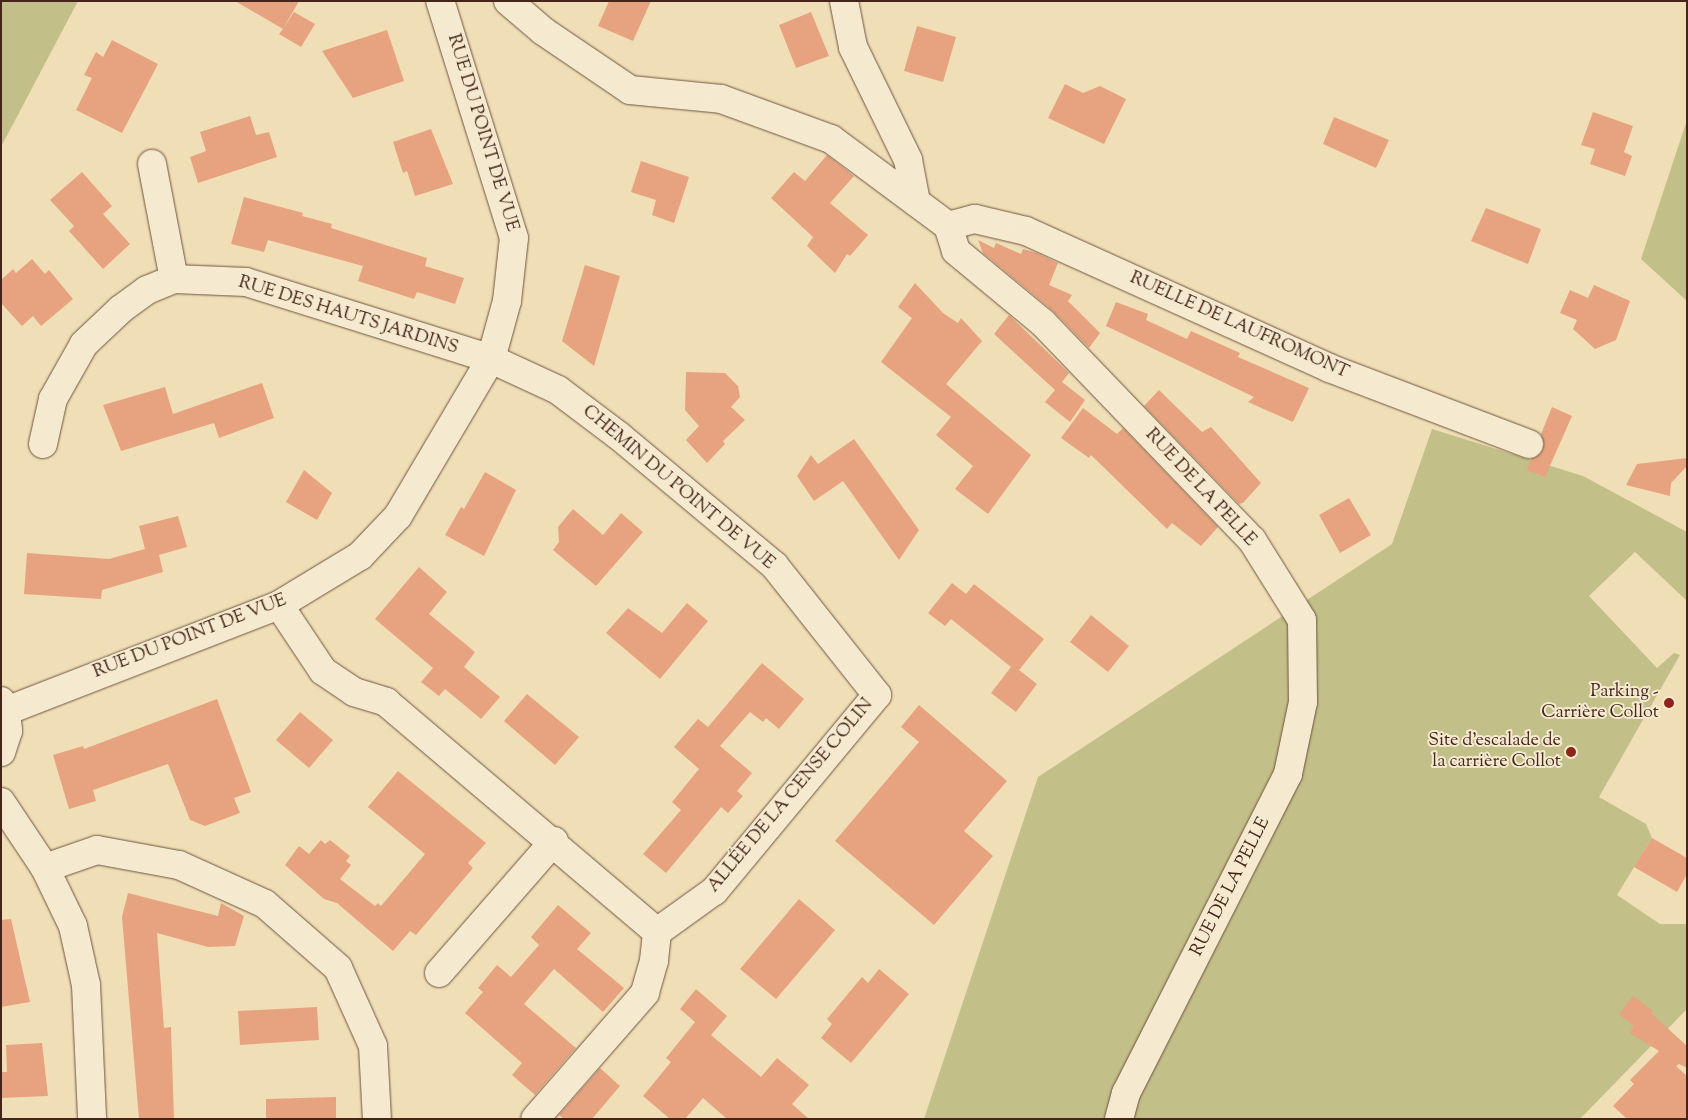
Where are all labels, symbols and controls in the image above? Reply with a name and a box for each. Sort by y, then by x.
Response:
street label: RUE DU POINT DE VUE [442,32,522,234]
street label: RUELLE DE LAUFROMONT [1126,268,1352,384]
street label: RUE DES HAUTS JARDINS [236,272,460,360]
street label: CHEMIN DU POINT DE VUE [577,401,779,575]
street label: RUE DE LA PELLE [1140,425,1260,551]
street label: RUE DU POINT DE VUE [90,590,290,684]
place label: Parking - Carrière Collot [1541,682,1659,724]
street label: ALLÉE DE LA CENSE COLIN [704,695,878,897]
marker: Parking - Carrière Collot [1663,697,1675,709]
place label: Site d'escalade de la carrière Collot [1428,731,1561,774]
marker: Site d'escalade de la carrière Collot [1565,746,1577,758]
street label: RUE DE LA PELLE [1187,814,1275,960]

